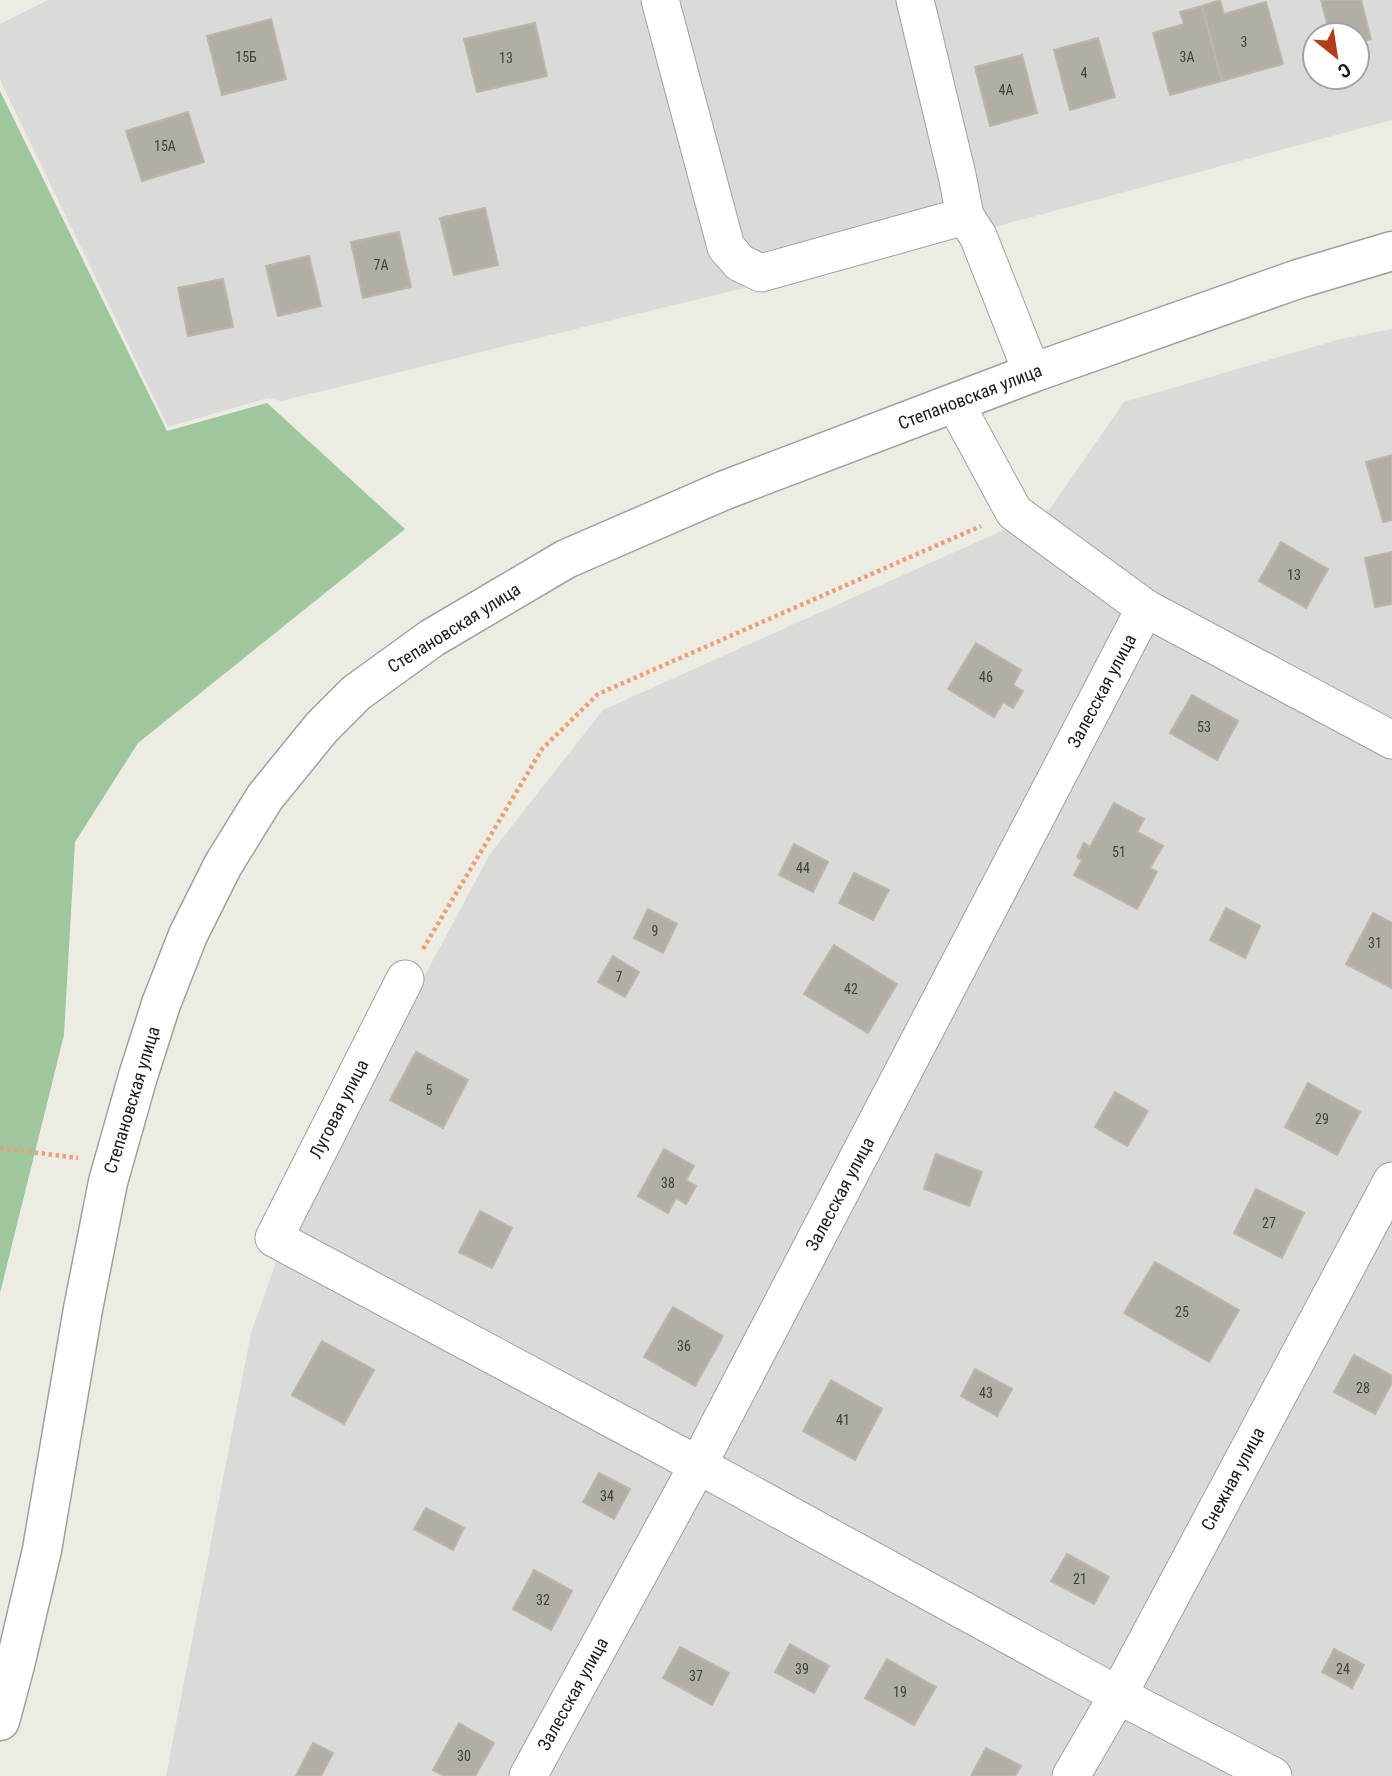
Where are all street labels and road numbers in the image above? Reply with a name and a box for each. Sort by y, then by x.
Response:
street label: Степановская улица [895,359,1045,434]
street label: Степановская улица [383,578,524,677]
street label: Залесская улица [1063,630,1140,751]
street label: Степановская улица [99,1024,164,1176]
street label: Луговая улица [305,1056,372,1162]
street label: Залесская улица [801,1133,878,1254]
street label: Снежная улица [1197,1424,1269,1534]
street label: Залесская улица [533,1634,612,1754]

